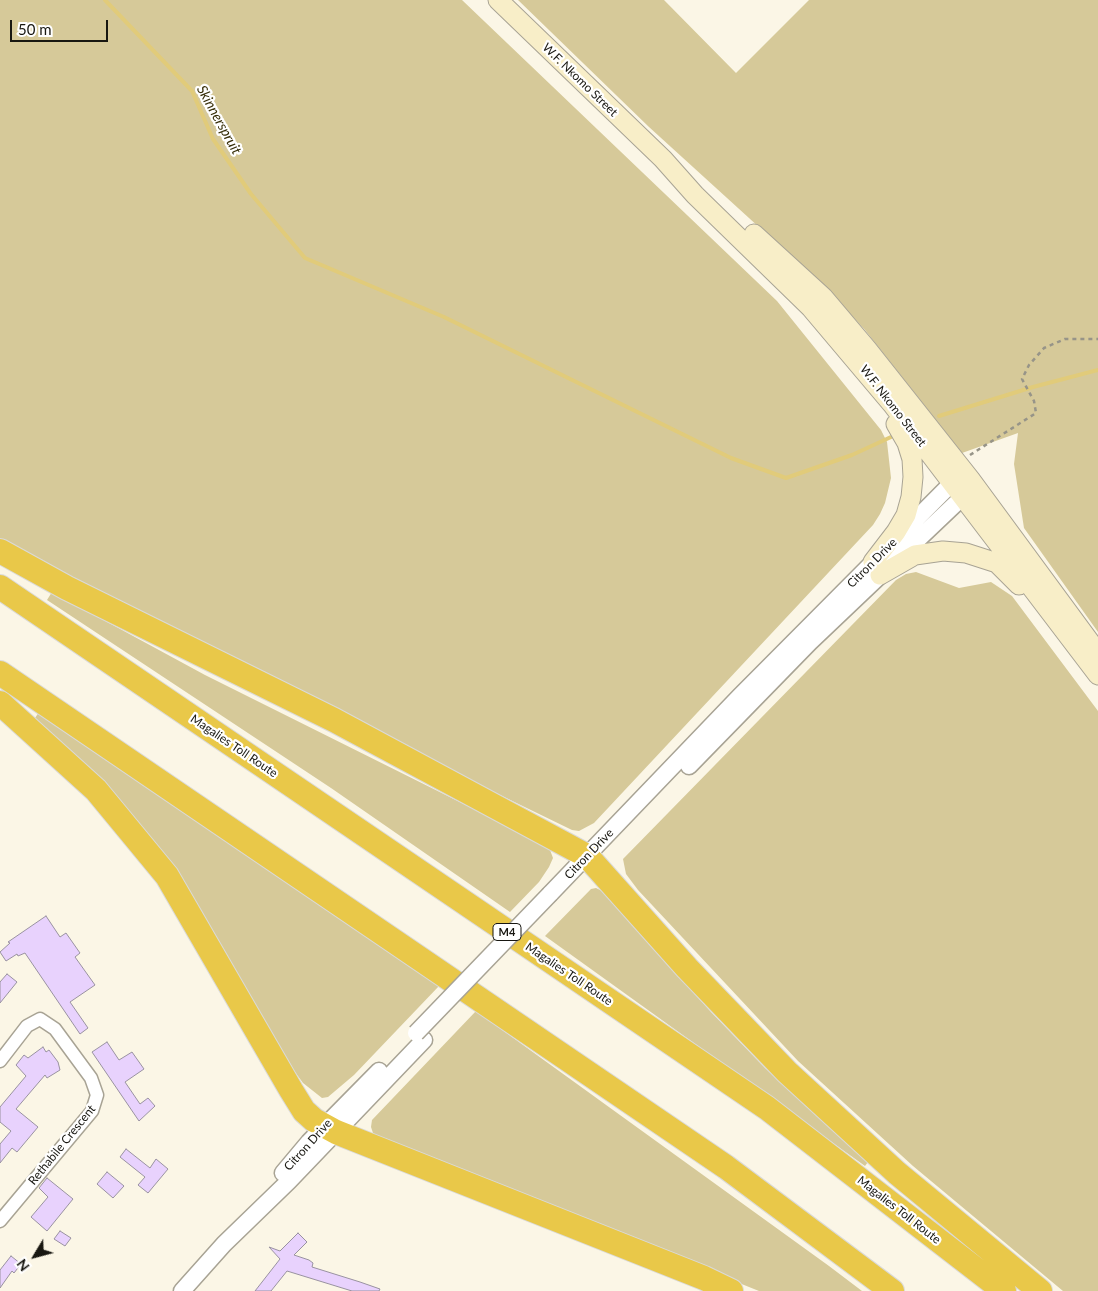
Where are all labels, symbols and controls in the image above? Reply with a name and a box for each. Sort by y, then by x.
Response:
scale bar [12,10,110,42]
text: 50 m [18,20,52,38]
street label: W.F. Nkomo Street [539,40,621,120]
water label: Skinnerspruit [193,82,245,158]
street label: W.F. Nkomo Street [857,363,929,449]
street label: Citron Drive [844,535,900,591]
street label: Magalies Toll Route [188,712,280,780]
street label: Citron Drive [561,826,617,882]
road number: M4 [493,924,521,940]
street label: Magalies Toll Route [523,940,615,1008]
street label: Rethabile Crescent [25,1102,99,1188]
street label: Citron Drive [281,1116,335,1174]
street label: Magalies Toll Route [854,1173,944,1247]
north arrow [10,1231,60,1281]
text: N [13,1256,33,1275]

